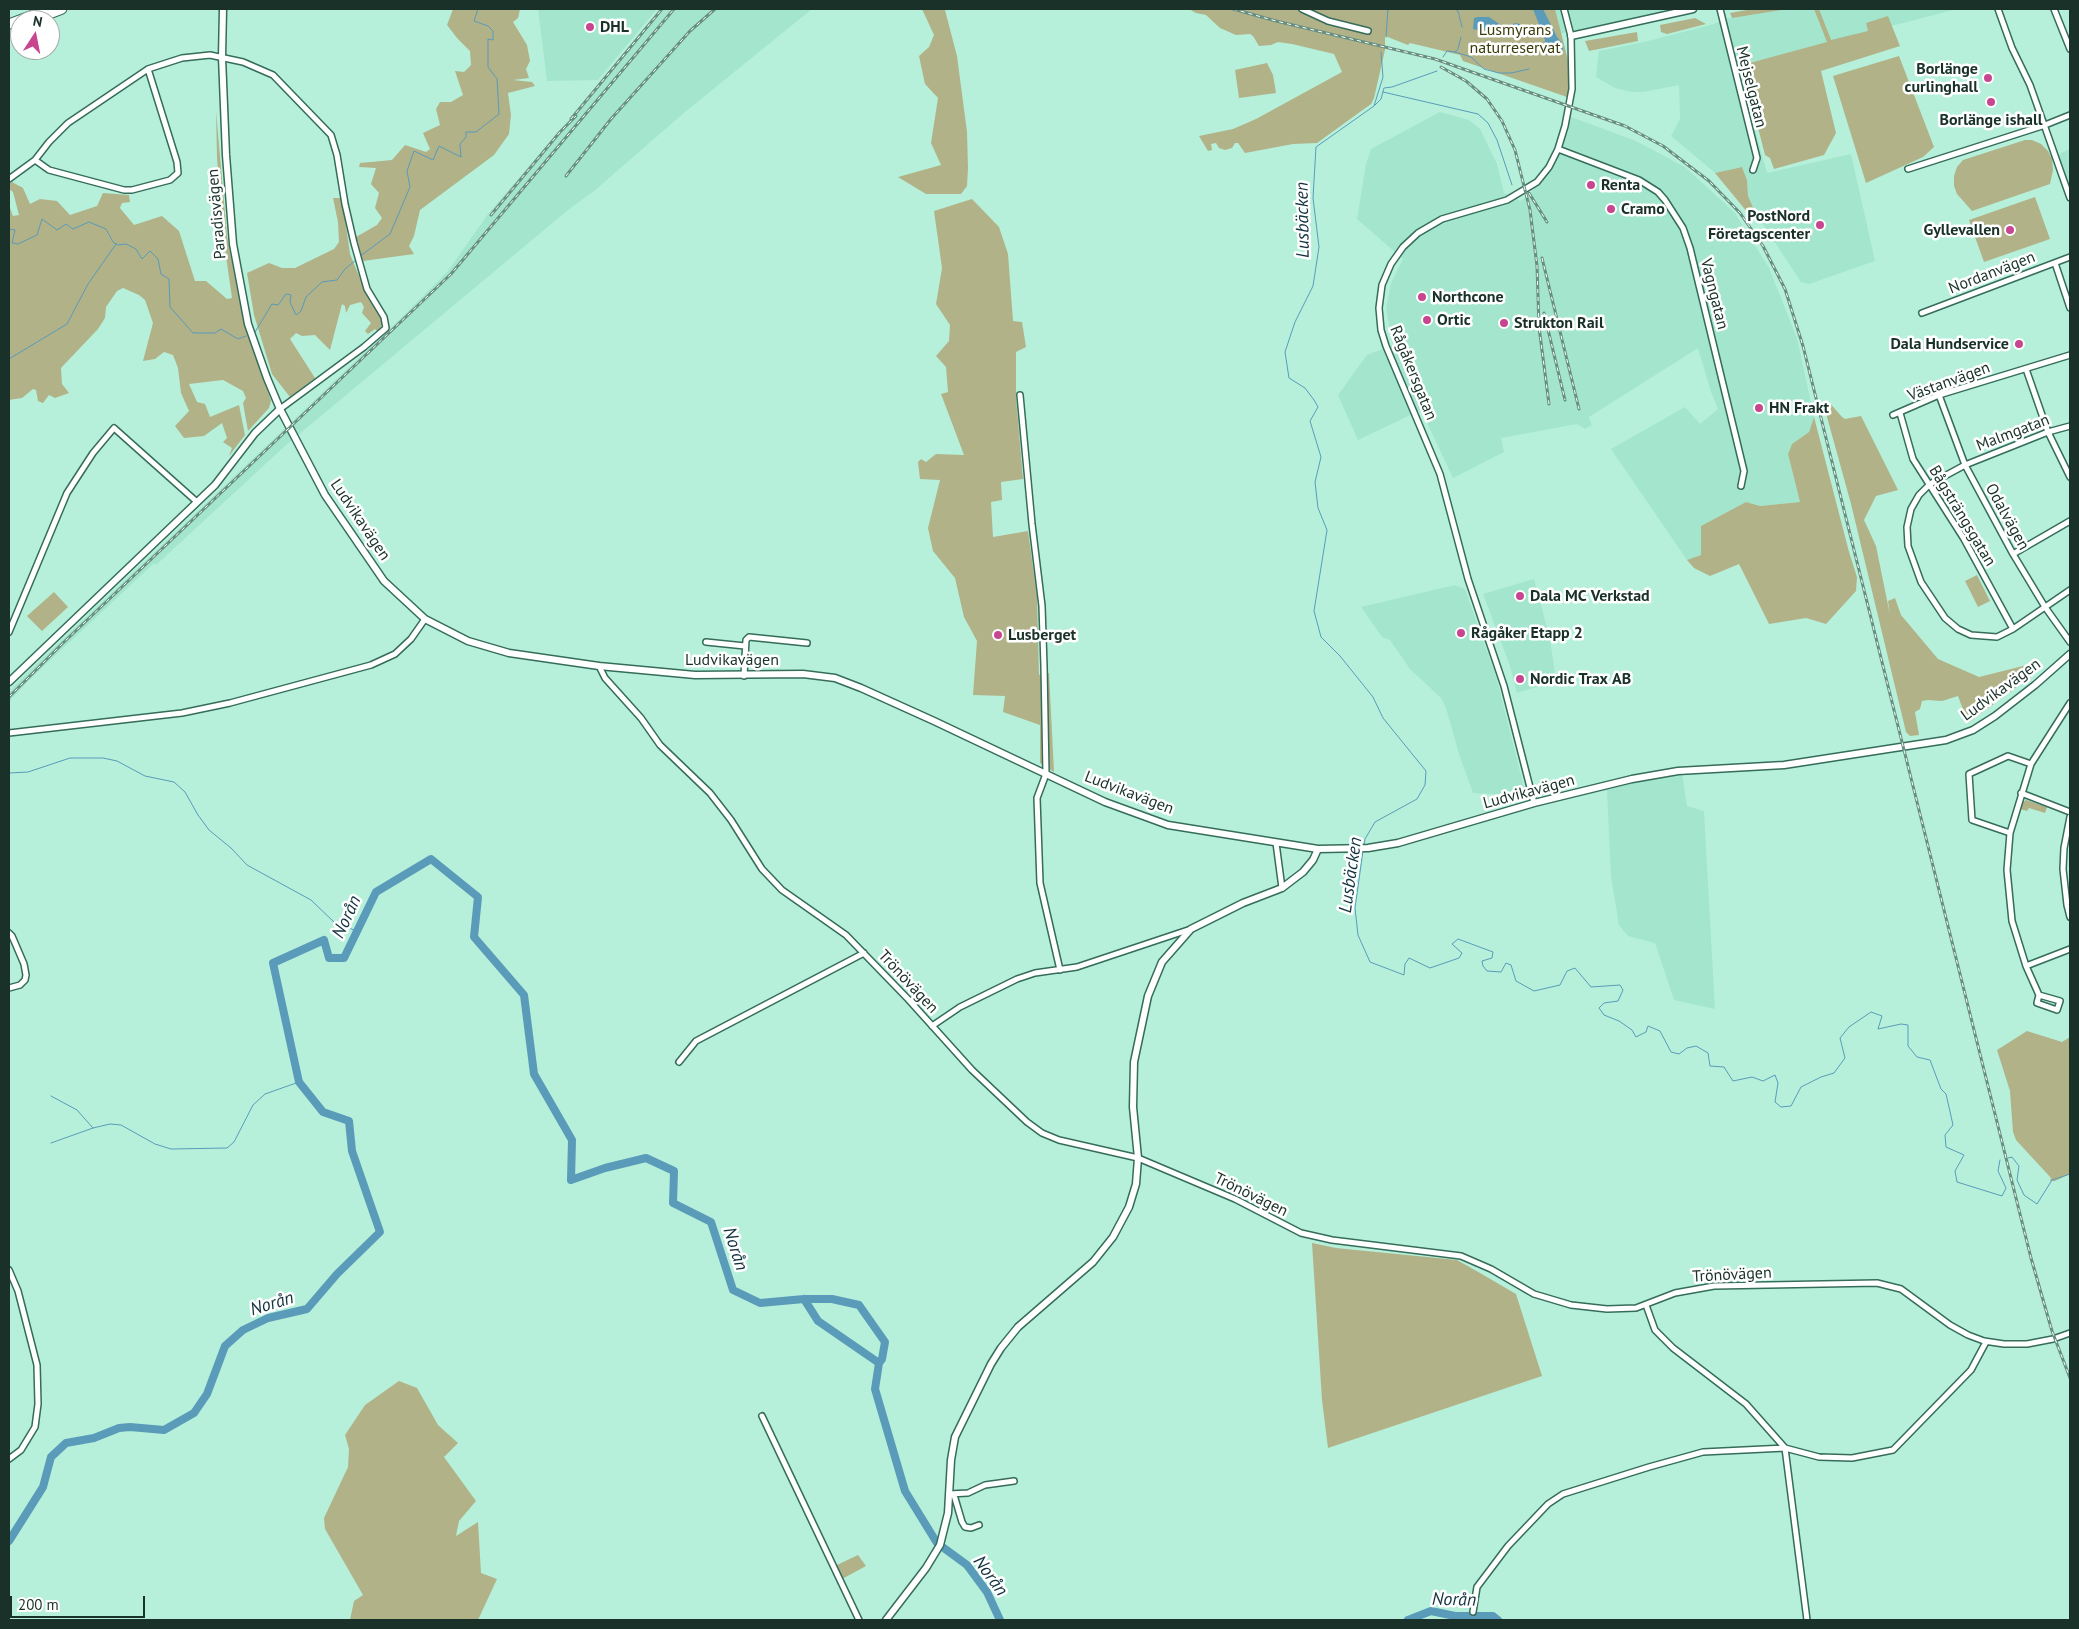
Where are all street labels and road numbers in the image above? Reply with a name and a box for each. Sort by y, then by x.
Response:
street label: Mejselgatan [1732,44,1770,130]
street label: Paradisvägen [203,168,231,260]
street label: Nordanvägen [1946,248,2038,298]
street label: Vagngatan [1696,257,1732,331]
street label: Rågåkersgatan [1385,323,1441,423]
street label: Västanvägen [1905,358,1993,406]
street label: Malmgatan [1974,410,2052,456]
street label: Bågsträngsgatan [1924,462,2000,570]
street label: Ludvikavägen [326,476,394,564]
street label: Odalvägen [1981,480,2033,554]
street label: Ludvikavägen [685,650,779,670]
street label: Ludvikavägen [1957,655,2045,725]
street label: Ludvikavägen [1082,767,1176,819]
street label: Ludvikavägen [1481,771,1577,813]
street label: Trönövägen [874,946,942,1018]
street label: Trönövägen [1211,1169,1291,1221]
street label: Trönövägen [1692,1263,1772,1287]

